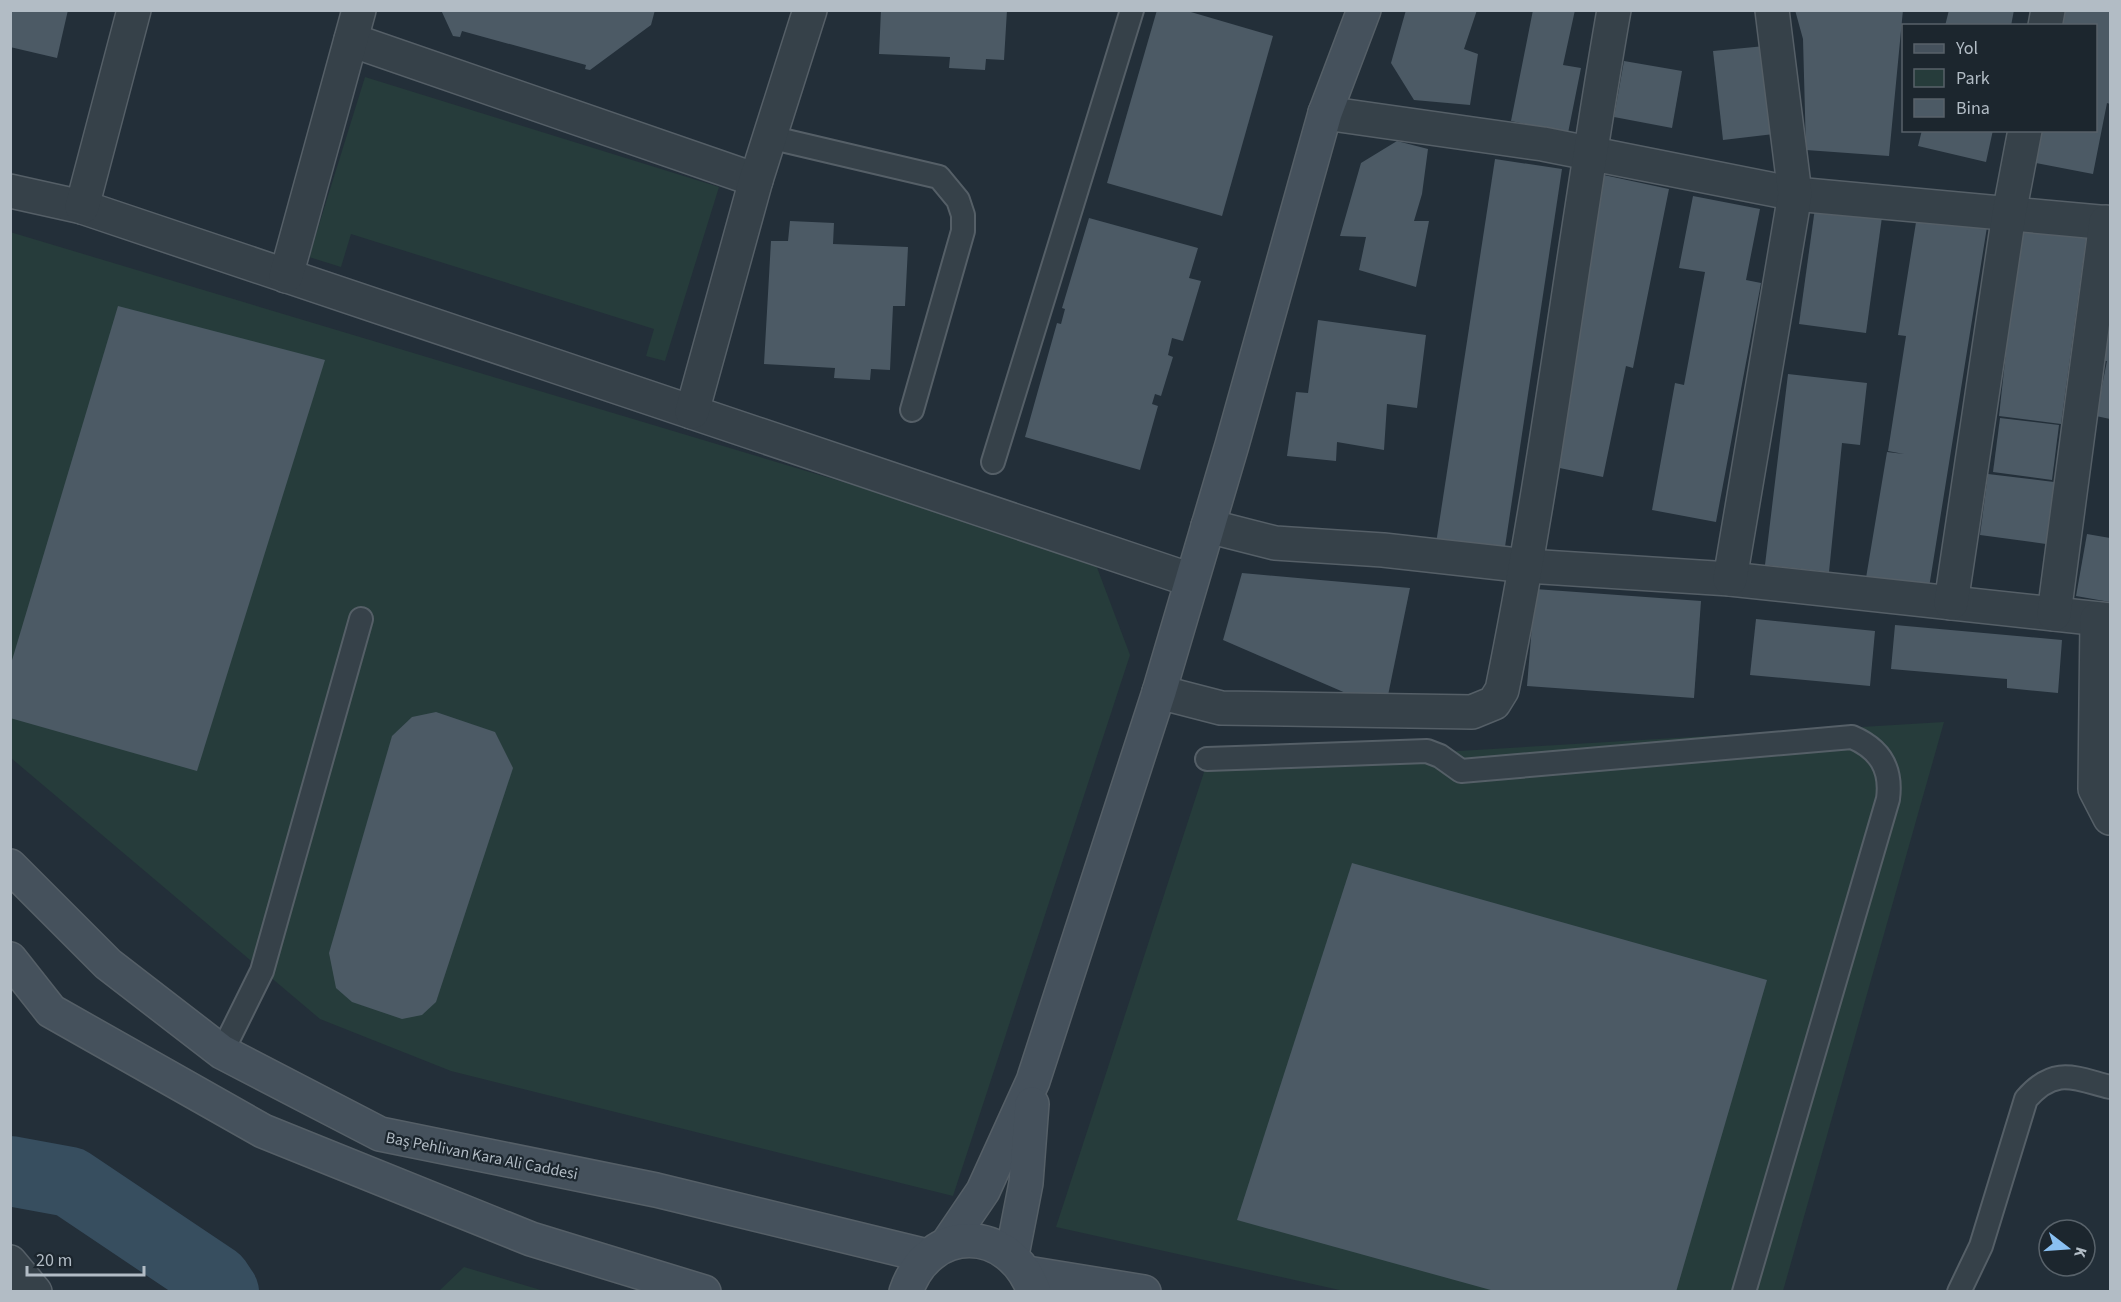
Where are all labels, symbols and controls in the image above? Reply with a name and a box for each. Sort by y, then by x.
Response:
legend [1902,24,2097,132]
text: Yol [1955,36,1978,61]
text: Park [1956,66,1990,91]
text: Bina [1956,96,1990,121]
street label: Baş Pehlivan Kara Ali Caddesi [384,1127,580,1185]
north arrow [2037,1218,2097,1278]
scale bar [27,1239,144,1277]
text: K [2068,1244,2092,1260]
text: 20 m [36,1248,72,1273]

